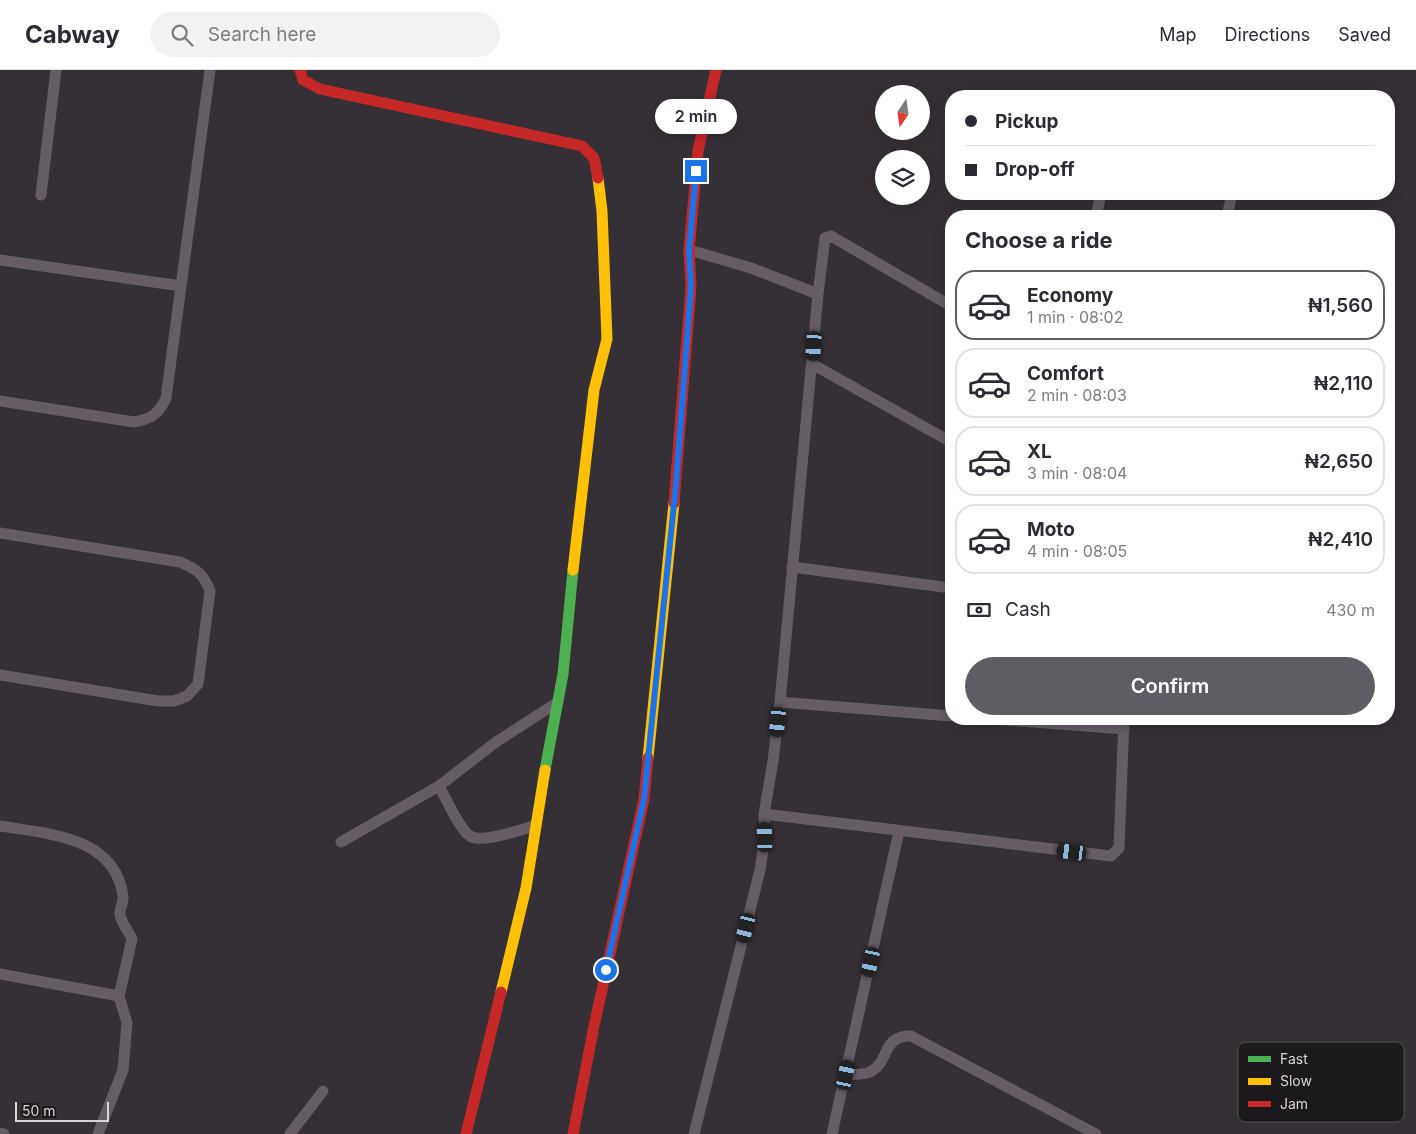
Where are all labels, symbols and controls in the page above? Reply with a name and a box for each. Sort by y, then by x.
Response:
search box [150,12,500,57]
text: Cabway [25,20,120,49]
icon: search [168,21,196,49]
text: Search here [208,23,316,46]
text: Map [1159,24,1197,45]
text: Directions [1225,24,1310,45]
text: Saved [1338,24,1391,45]
north arrow [875,85,930,140]
map controls [875,85,930,205]
callout: 2 min [655,98,737,134]
text: 2 min [675,106,717,126]
text: Pickup [995,110,1058,133]
button: layers [875,150,930,205]
text: Drop-off [995,158,1075,181]
route end [685,160,707,182]
text: Choose a ride [965,227,1113,253]
icon: car [967,283,1012,328]
text: Economy [1027,284,1113,307]
text: ₦1,560 [1308,294,1373,317]
text: 1 min · 08:02 [1027,307,1123,327]
car [805,331,822,361]
icon: car [967,361,1012,406]
text: Comfort [1027,362,1104,385]
text: ₦2,110 [1314,372,1373,395]
text: 2 min · 08:03 [1027,385,1127,405]
icon: car [967,439,1012,484]
text: XL [1027,440,1052,463]
text: ₦2,650 [1305,450,1373,473]
text: 3 min · 08:04 [1027,463,1127,483]
icon: car [967,517,1012,562]
text: Moto [1027,518,1075,541]
text: ₦2,410 [1308,528,1373,551]
text: 4 min · 08:05 [1027,541,1127,561]
icon: cash [965,596,993,624]
text: Cash [1005,598,1051,621]
text: 430 m [1326,600,1375,620]
button: Confirm [965,657,1375,715]
car [768,706,787,738]
car [756,822,773,852]
car [1056,843,1087,861]
car [735,912,756,944]
car [860,946,881,978]
route start [595,959,617,981]
legend [1238,1042,1404,1122]
text: Fast [1280,1050,1308,1067]
car [835,1059,856,1091]
text: Slow [1280,1072,1312,1089]
text: Jam [1280,1095,1308,1112]
scale bar [15,1099,109,1122]
text: 50 m [22,1102,56,1119]

